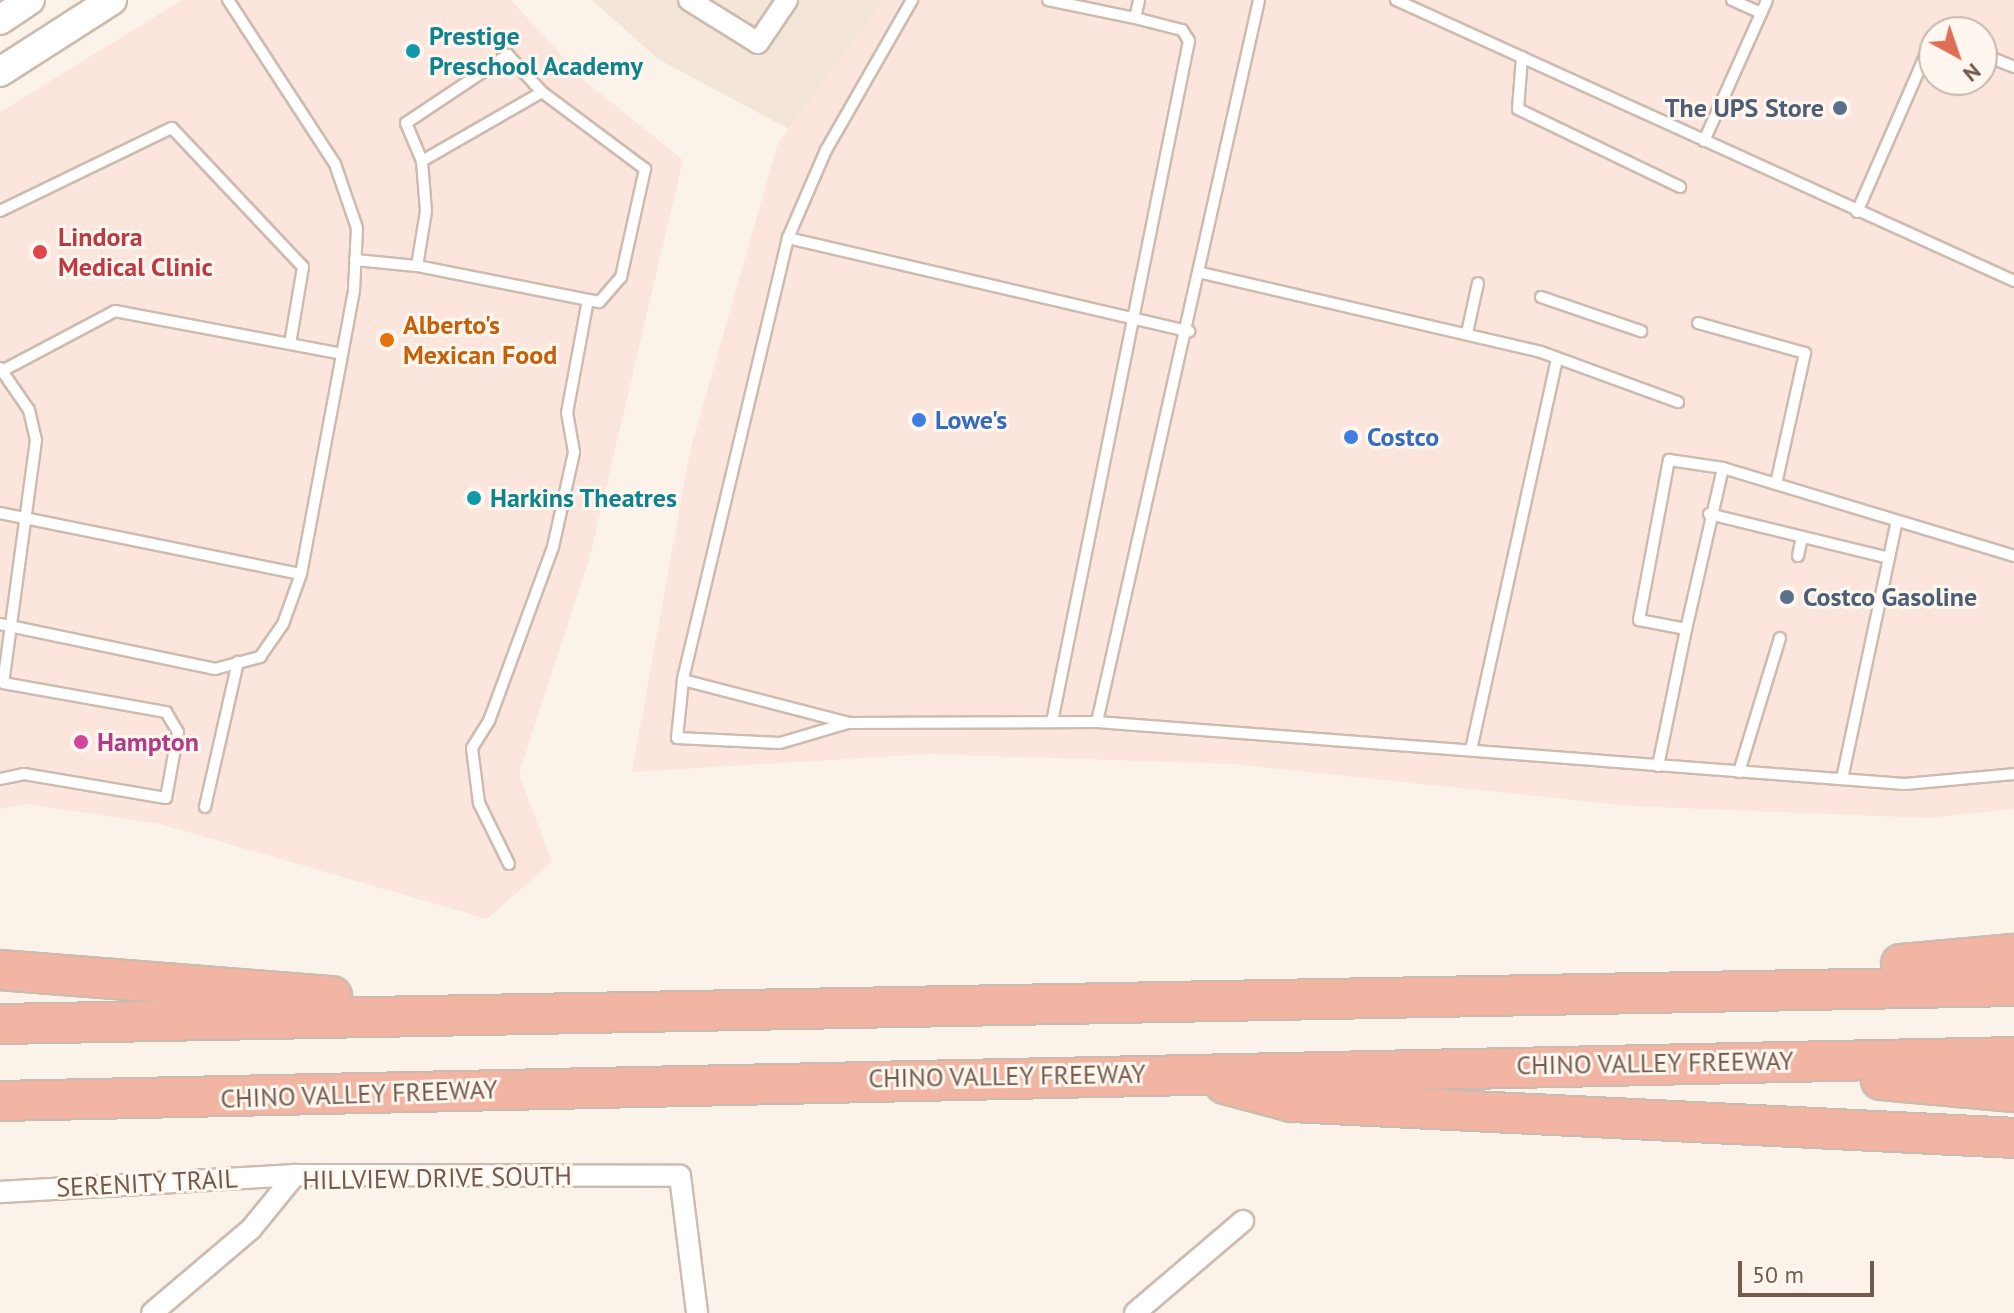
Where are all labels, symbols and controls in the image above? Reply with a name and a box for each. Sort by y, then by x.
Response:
north arrow [1918,16,1998,96]
place label: Prestige Preschool Academy [429,20,644,82]
marker: Prestige Preschool Academy [404,42,422,60]
text: N [1958,57,1987,88]
place label: The UPS Store [1665,92,1824,124]
marker: The UPS Store [1831,99,1849,117]
place label: Lindora Medical Clinic [58,221,213,282]
marker: Lindora Medical Clinic [29,241,51,263]
place label: Alberto's Mexican Food [403,309,557,370]
marker: Alberto's Mexican Food [378,331,396,349]
place label: Lowe's [935,404,1007,436]
marker: Lowe's [910,411,928,429]
place label: Costco [1367,421,1439,453]
marker: Costco [1342,428,1360,446]
place label: Harkins Theatres [490,482,678,514]
marker: Harkins Theatres [465,489,483,507]
place label: Costco Gasoline [1803,581,1978,613]
marker: Costco Gasoline [1778,588,1796,606]
place label: Hampton [97,726,199,758]
marker: Hampton [72,733,90,751]
street label: CHINO VALLEY FREEWAY [1515,1045,1795,1081]
street label: CHINO VALLEY FREEWAY [867,1058,1147,1094]
street label: CHINO VALLEY FREEWAY [219,1074,499,1114]
street label: HILLVIEW DRIVE SOUTH [302,1160,572,1196]
street label: SERENITY TRAIL [55,1163,239,1203]
scale bar [1742,1245,1878,1295]
text: 50 m [1752,1259,1804,1290]

